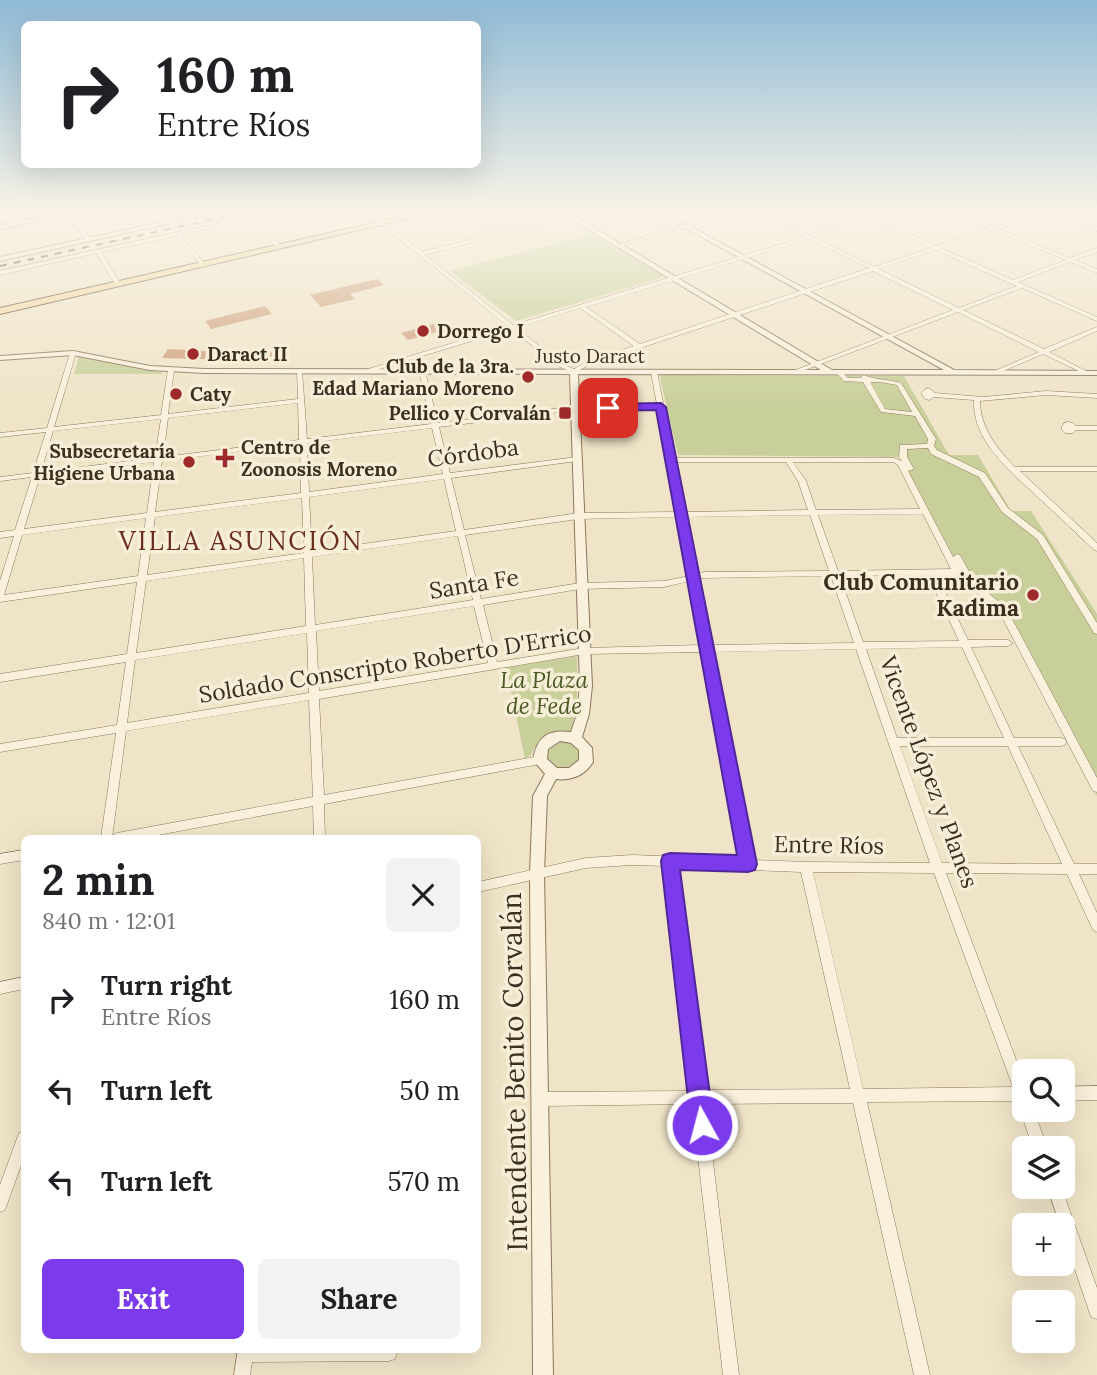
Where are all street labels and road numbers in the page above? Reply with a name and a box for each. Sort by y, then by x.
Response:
street label: Justo Daract [534,344,646,368]
street label: Córdoba [425,432,521,473]
street label: Santa Fe [427,562,521,605]
street label: Soldado Conscripto Roberto D'Errico [197,618,593,709]
street label: Vicente López y Planes [874,651,985,892]
street label: Entre Ríos [774,829,884,860]
street label: Intendente Benito Corvalán [493,892,535,1252]

